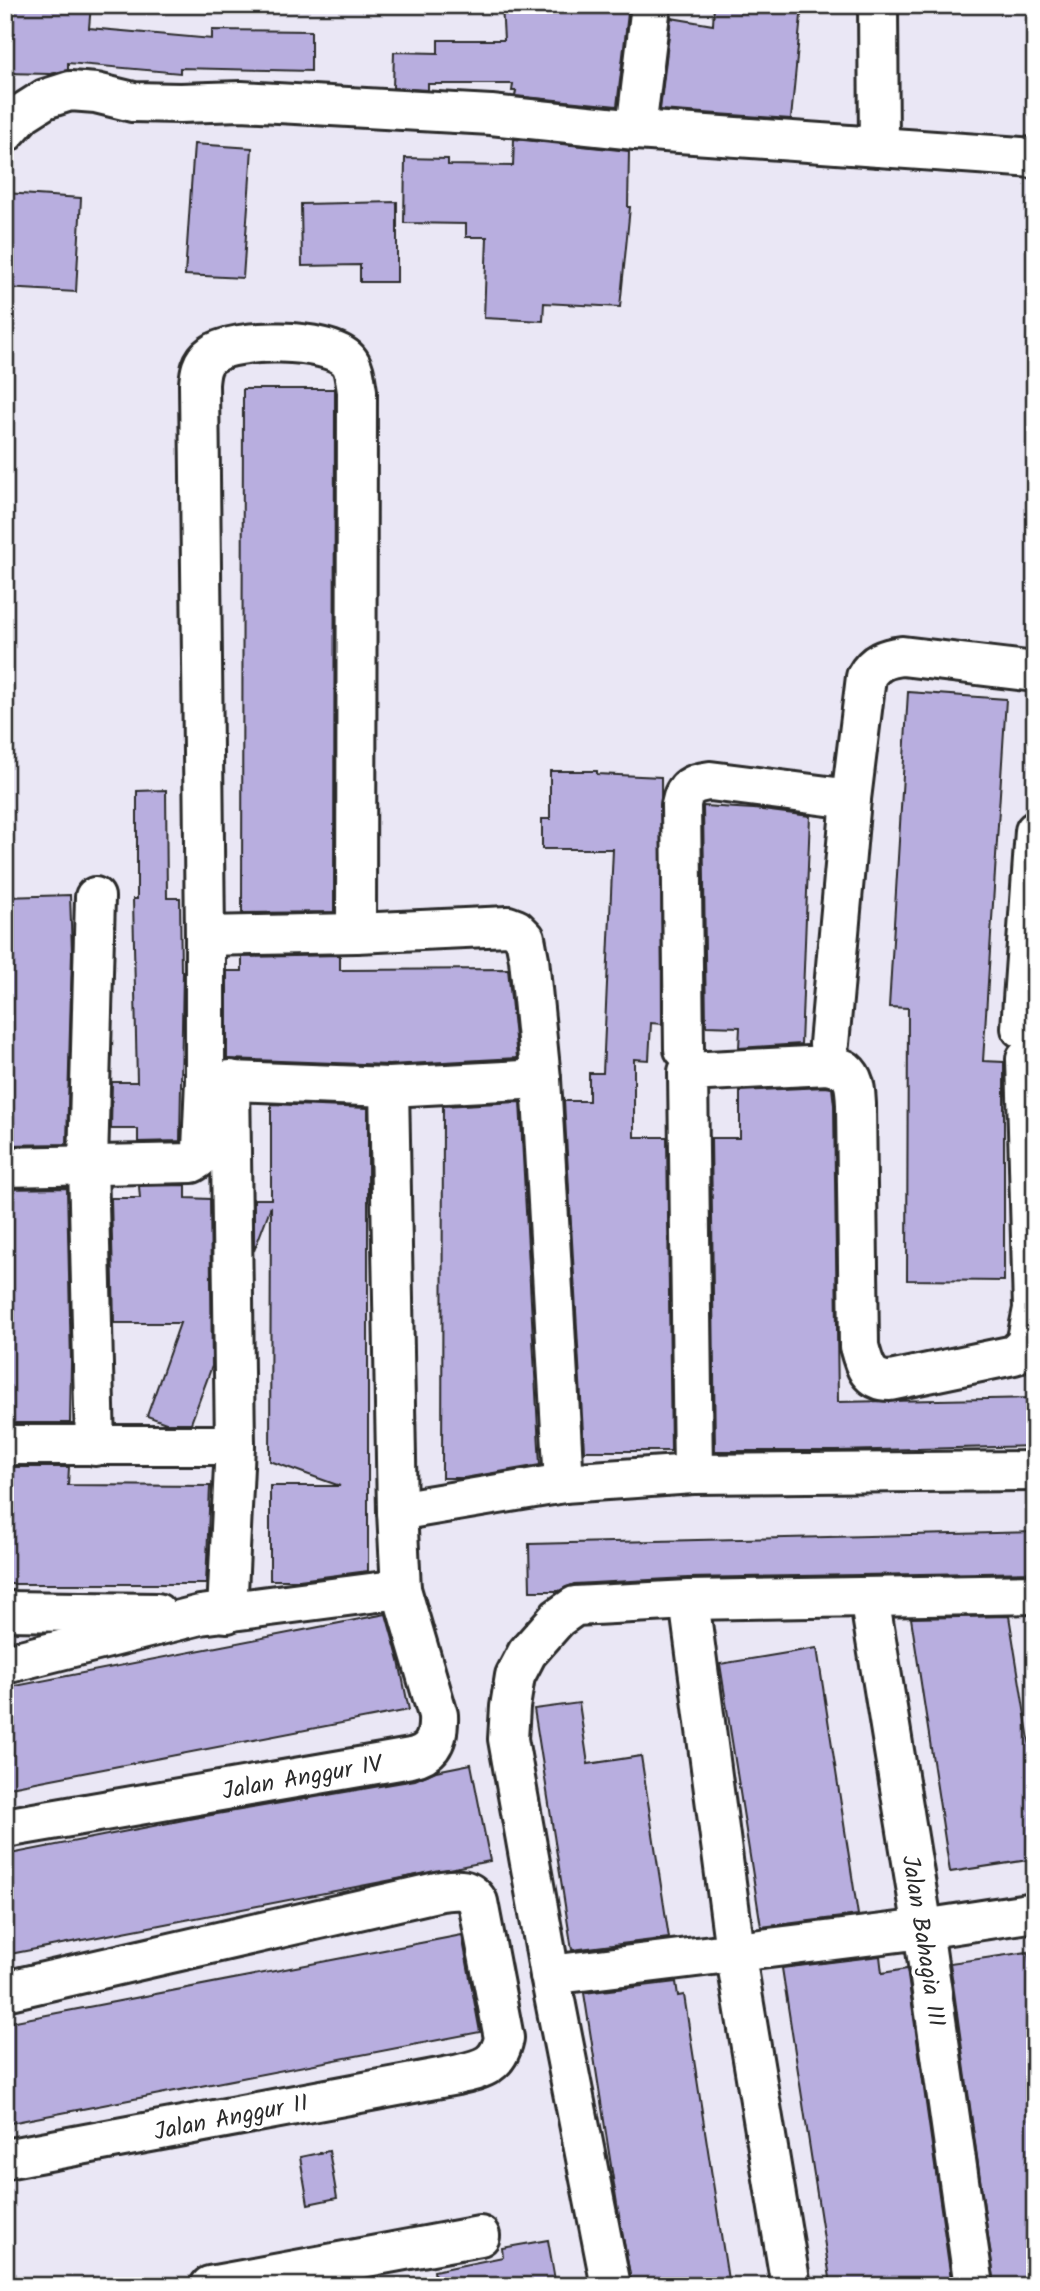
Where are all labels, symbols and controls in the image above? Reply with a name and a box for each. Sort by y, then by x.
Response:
street label: Jalan Anggur IV [219,1745,387,1812]
street label: Jalan Bahagia III [890,1853,955,2030]
street label: Jalan Anggur II [151,2084,312,2153]

